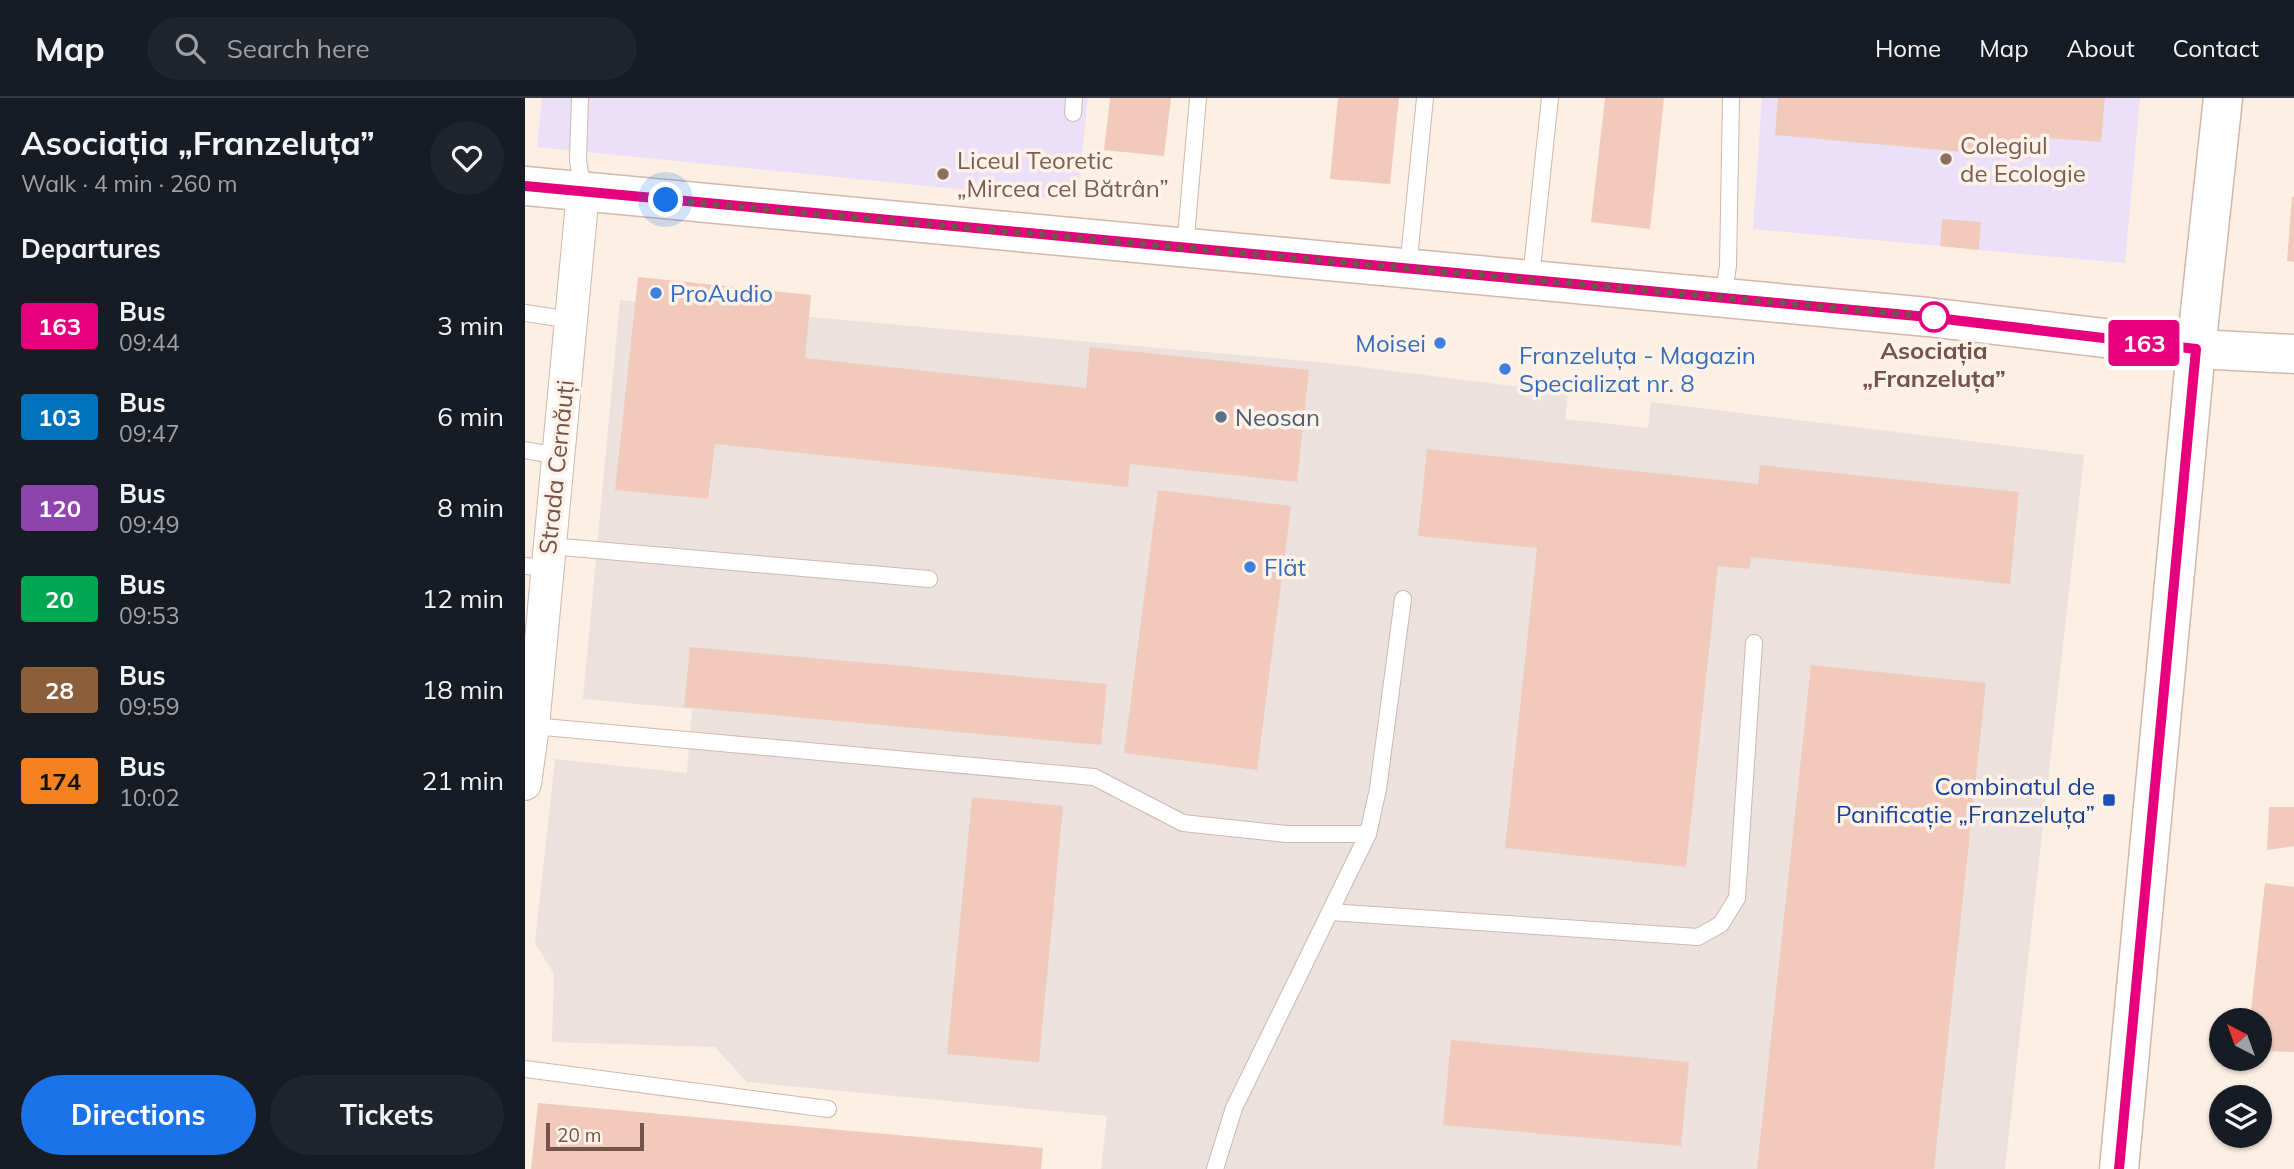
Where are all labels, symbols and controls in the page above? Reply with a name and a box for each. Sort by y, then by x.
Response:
search box [147,17,637,80]
text: Map [35,28,105,69]
icon: search [171,29,209,67]
text: Search here [227,32,370,65]
text: Home [1875,33,1941,63]
text: Map [1979,33,2029,63]
text: About [2067,33,2135,63]
text: Contact [2173,33,2259,63]
button: heart [430,121,504,195]
text: Asociația „Franzeluța” [21,122,375,163]
place label: Colegiul de Ecologie [1960,130,2086,188]
place label: Liceul Teoretic „Mircea cel Bătrân” [957,145,1169,203]
marker: Colegiul de Ecologie [1938,151,1954,167]
marker: Liceul Teoretic „Mircea cel Bătrân” [935,166,951,182]
text: Walk · 4 min · 260 m [21,169,238,198]
your location [648,182,683,217]
text: Departures [21,232,161,265]
place label: ProAudio [670,278,773,308]
marker: ProAudio [648,285,664,301]
text: Bus [119,295,165,328]
marker: Asociația „Franzeluța” [1919,302,1949,332]
text: 3 min [437,309,504,342]
text: 163 [38,311,81,341]
line badge: 163 [2104,320,2184,366]
text: 09:44 [119,328,179,357]
place label: Moisei [1355,328,1426,358]
text: 163 [2122,328,2166,358]
marker: Moisei [1432,335,1448,351]
place label: Asociația „Franzeluța” [1862,335,2006,394]
place label: Franzeluța - Magazin Specializat nr. 8 [1519,340,1756,398]
marker: Franzeluța - Magazin Specializat nr. 8 [1497,361,1513,377]
street label: Strada Cernăuți [532,378,581,556]
text: Bus [119,386,165,419]
text: 6 min [437,400,504,433]
text: 103 [38,402,81,432]
place label: Neosan [1235,402,1320,432]
marker: Neosan [1213,409,1229,425]
text: 09:47 [119,419,179,448]
text: Bus [119,477,165,510]
text: 8 min [437,491,504,524]
text: 120 [38,493,81,523]
text: 09:49 [119,510,179,539]
place label: Flät [1264,552,1306,582]
marker: Flät [1242,559,1258,575]
text: Bus [119,568,165,601]
text: 12 min [422,582,504,615]
text: 20 [45,584,74,614]
text: 09:53 [119,601,179,630]
text: Bus [119,659,165,692]
text: 18 min [422,673,504,706]
text: 28 [45,675,74,705]
text: 09:59 [119,692,179,721]
text: Bus [119,750,165,783]
text: 21 min [422,764,504,797]
text: 174 [38,766,81,796]
place label: Combinatul de Panificație „Franzeluța” [1836,771,2095,830]
text: 10:02 [119,783,179,812]
marker: Combinatul de Panificație „Franzeluța” [2101,792,2117,808]
north arrow [2209,1008,2271,1071]
map controls [2209,1008,2272,1148]
button: Directions [21,1075,256,1155]
button: Tickets [270,1075,504,1155]
button: layers [2209,1085,2272,1148]
scale bar [546,1120,644,1152]
text: 20 m [557,1123,601,1147]

